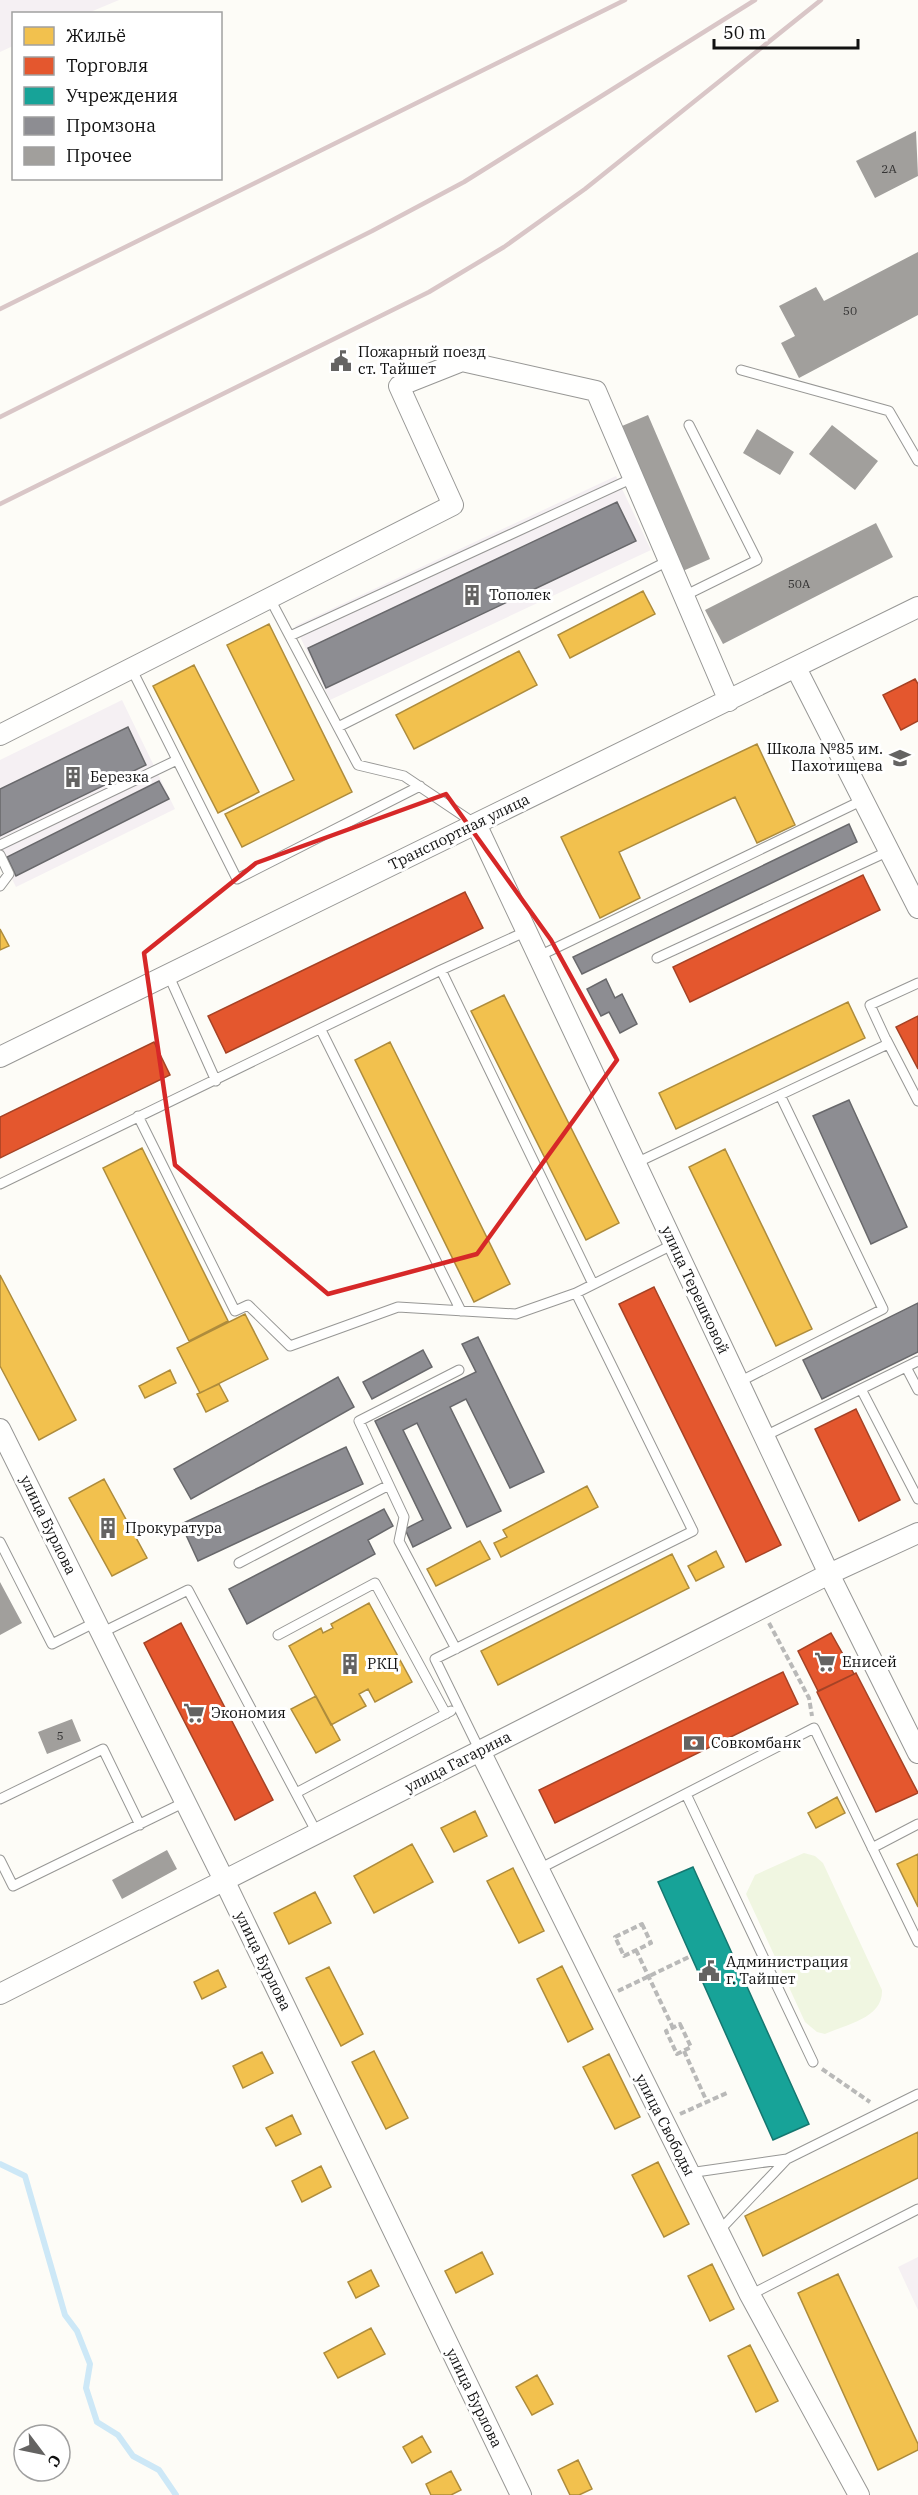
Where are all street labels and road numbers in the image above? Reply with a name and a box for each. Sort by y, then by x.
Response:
street label: Транспортная улица [385,789,532,874]
street label: улица Терешковой [657,1223,734,1357]
street label: улица Бурлова [16,1472,81,1578]
street label: улица Гагарина [402,1727,514,1796]
street label: улица Бурлова [231,1908,296,2014]
street label: улица Свободы [631,2070,699,2179]
street label: улица Бурлова [442,2345,507,2451]

